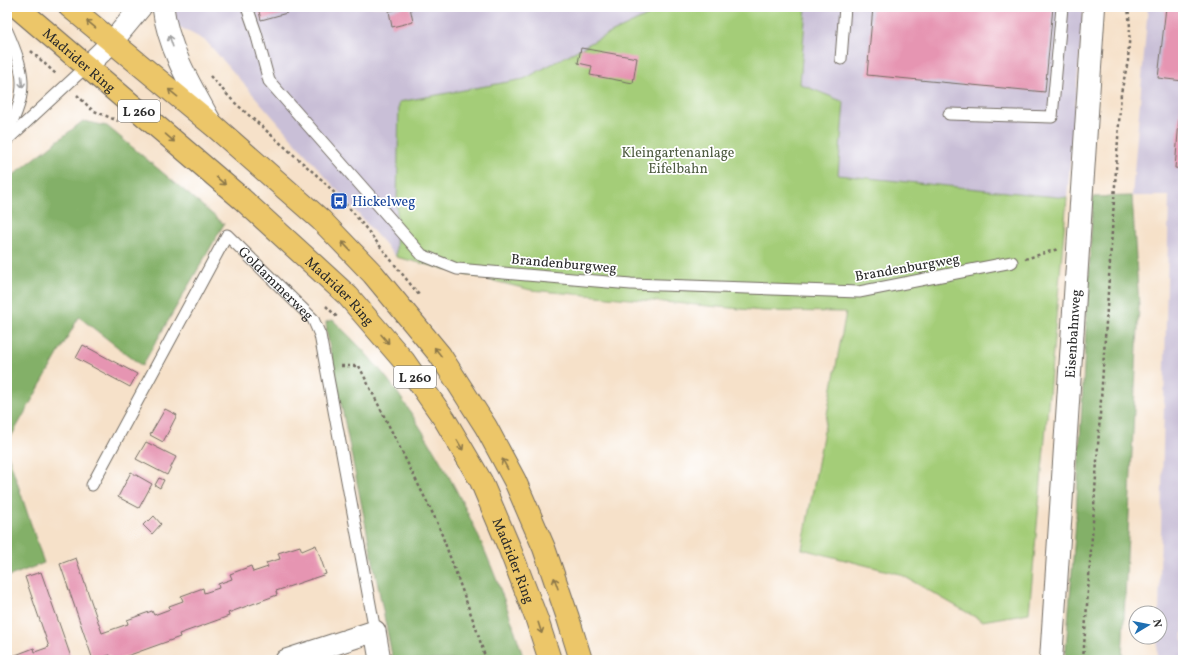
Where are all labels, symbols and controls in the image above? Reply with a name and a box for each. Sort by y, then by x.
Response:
one-way arrow [86,20,97,29]
street label: Madrider Ring [38,25,119,98]
one-way arrow [167,35,174,48]
one-way arrow [18,75,26,88]
one-way arrow [167,88,178,97]
road number: L 260 [118,100,160,122]
one-way arrow [164,133,175,142]
park label: Kleingartenanlage Eifelbahn [622,144,735,179]
one-way arrow [215,177,226,186]
bus stop icon: Hickelweg [329,191,349,211]
place label: Hickelweg [352,193,415,212]
one-way arrow [341,241,351,251]
street label: Goldammerweg [233,243,317,325]
street label: Brandenburgweg [510,250,617,279]
street label: Brandenburgweg [853,250,961,287]
street label: Madrider Ring [300,253,377,330]
street label: Eisenbahnweg [1062,289,1086,379]
one-way arrow [380,334,390,344]
one-way arrow [434,347,442,358]
road number: L 260 [394,366,436,388]
one-way arrow [456,439,464,451]
one-way arrow [501,458,508,470]
street label: Madrider Ring [487,515,538,607]
one-way arrow [552,577,559,590]
north arrow [1128,605,1168,645]
text: N [1148,618,1164,629]
one-way arrow [537,621,544,634]

